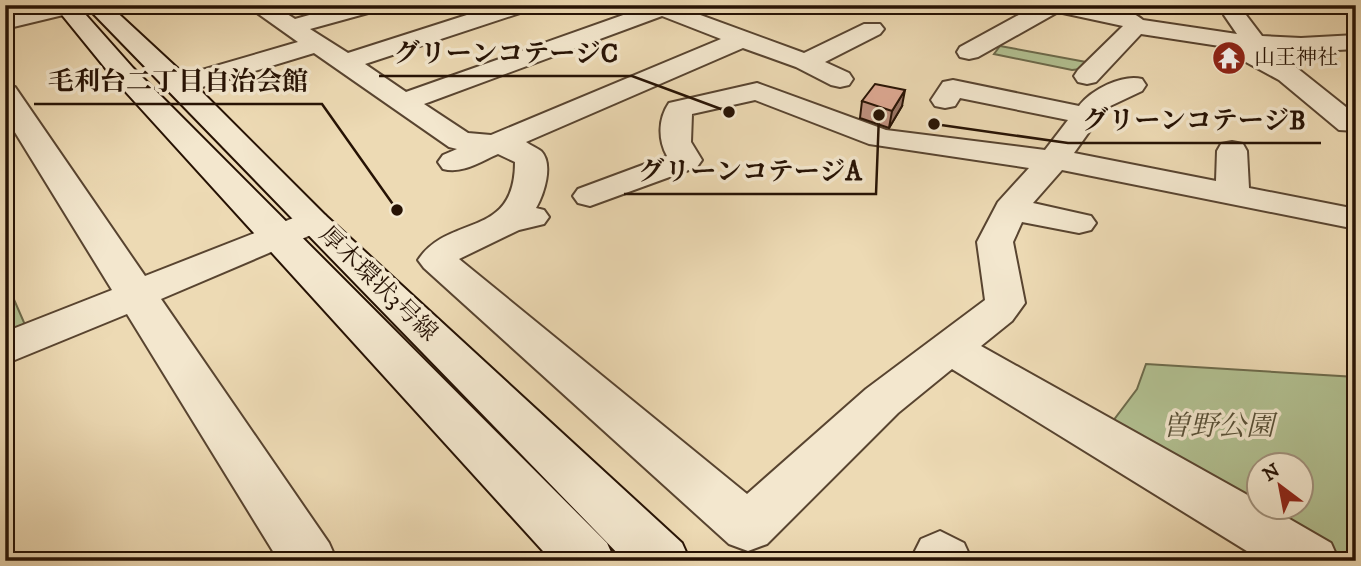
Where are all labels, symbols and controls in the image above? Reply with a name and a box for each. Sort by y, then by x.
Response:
callout: グリーンコテージC [379,29,632,76]
text: グリーンコテージC [394,38,618,71]
temple icon: 山王神社 [1210,39,1248,77]
place label: 山王神社 [1254,45,1338,71]
callout: 毛利台二丁目自治会館 [34,57,322,104]
text: 毛利台二丁目自治会館 [48,66,308,99]
callout: グリーンコテージB [1068,96,1321,143]
text: グリーンコテージB [1082,105,1306,138]
callout: グリーンコテージA [624,147,876,194]
text: グリーンコテージA [638,156,863,189]
street label: 厚木環状3号線 [313,220,443,348]
park label: 曽野公園 [1162,409,1278,444]
north arrow [1246,450,1316,520]
text: N [1259,459,1285,487]

